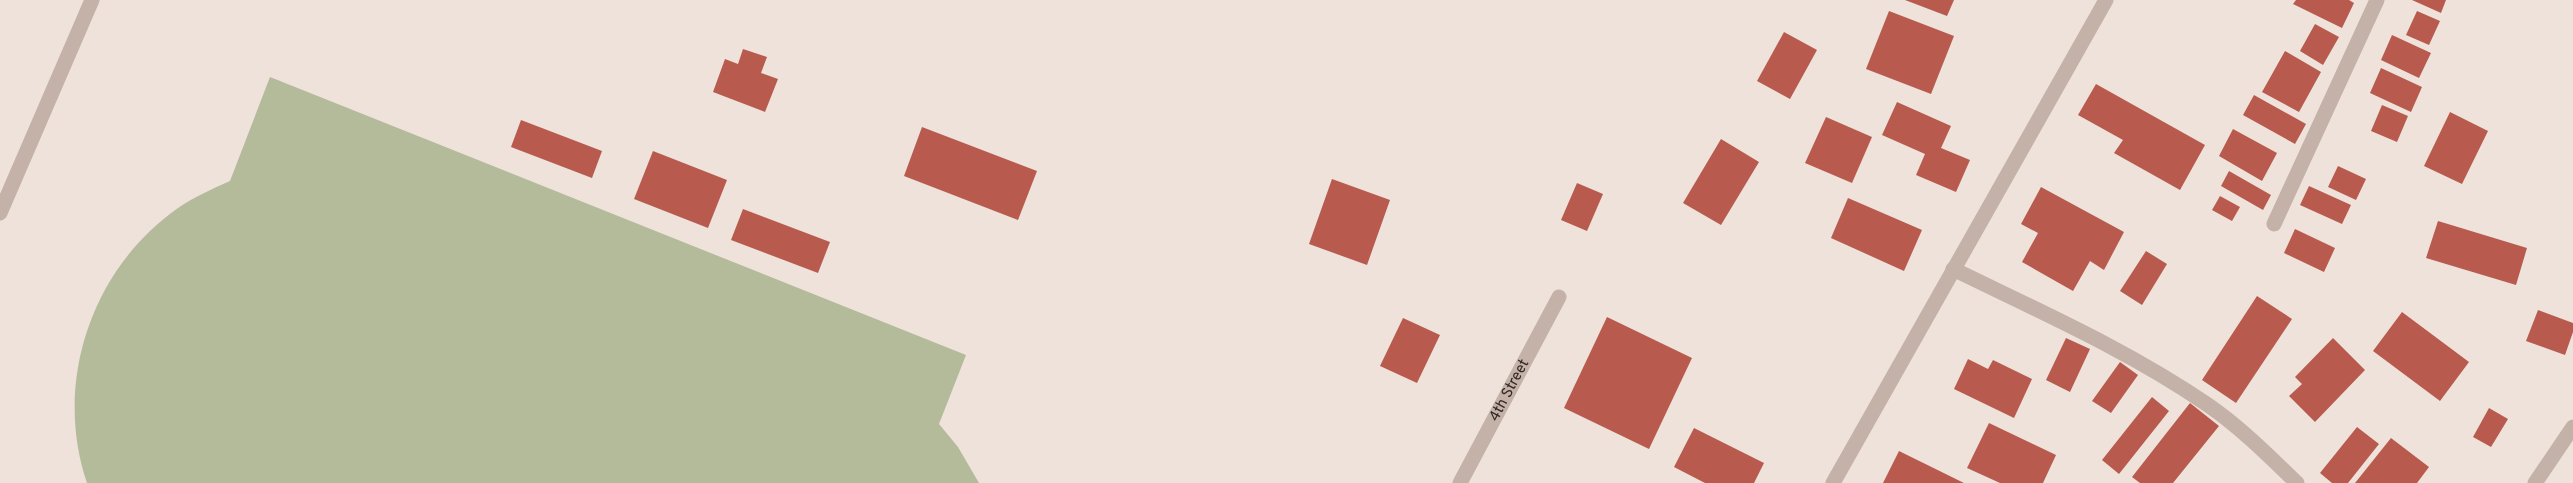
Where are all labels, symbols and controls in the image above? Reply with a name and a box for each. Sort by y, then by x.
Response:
street label: 4th Street [1485,356,1534,425]

